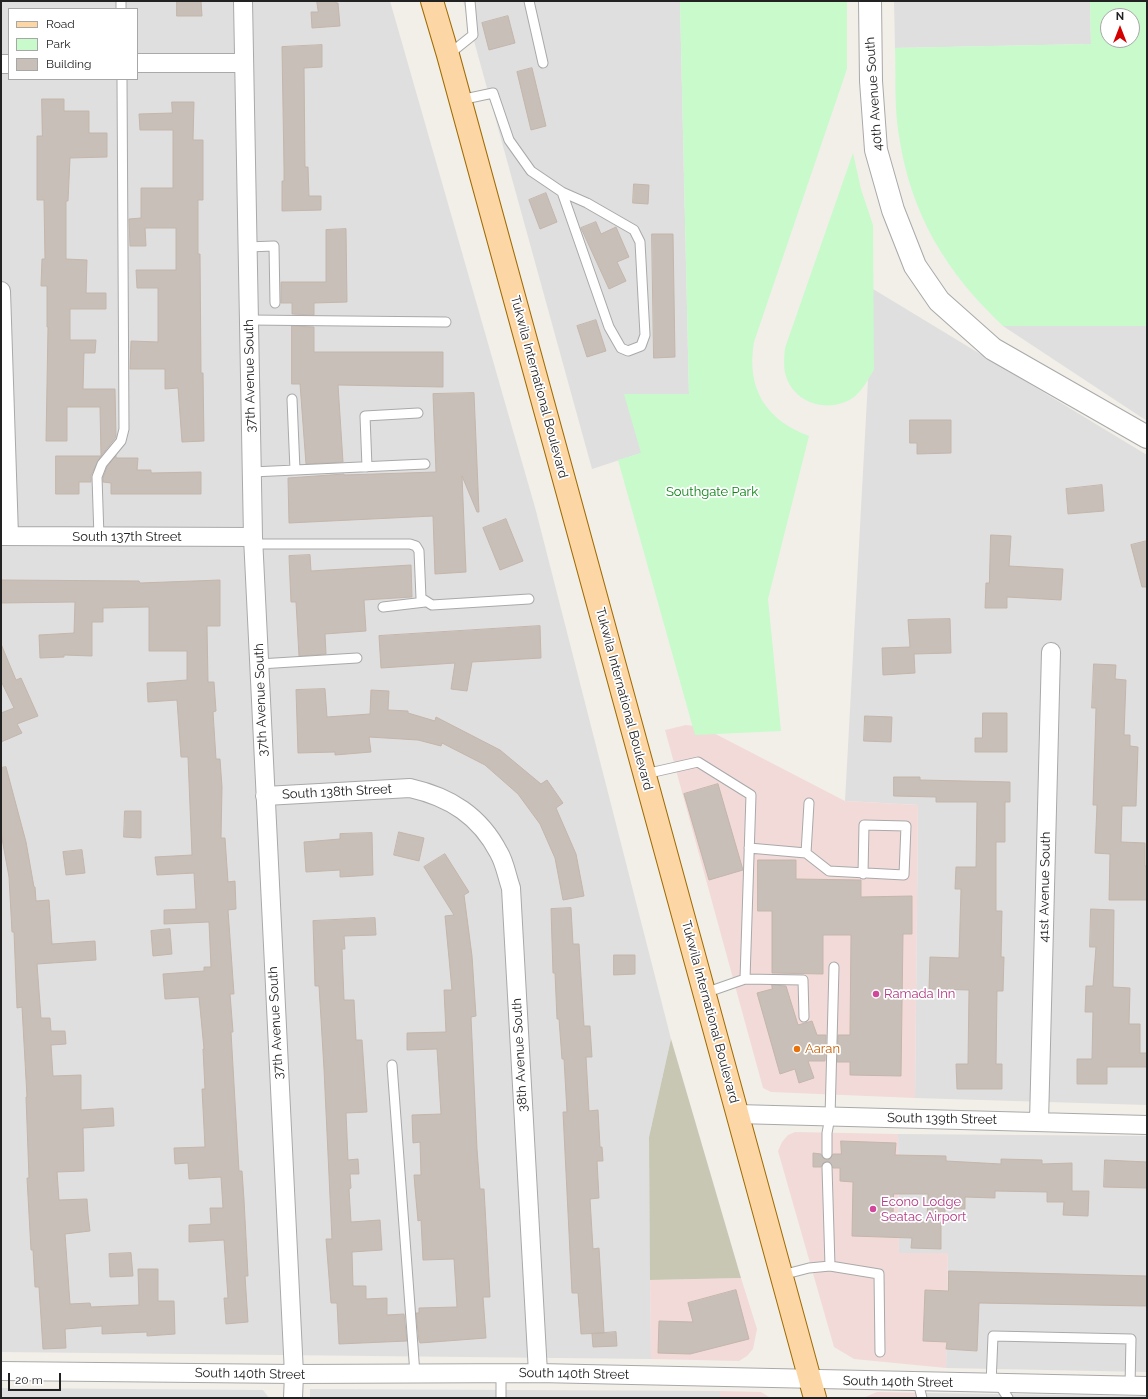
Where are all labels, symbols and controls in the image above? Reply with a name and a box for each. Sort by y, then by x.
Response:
legend [8,8,138,80]
north arrow [1100,8,1140,48]
text: N [1116,10,1124,23]
text: Road [46,17,75,31]
street label: 40th Avenue South [862,36,886,152]
text: Park [46,37,71,51]
text: Building [46,57,92,71]
street label: Tukwila International Boulevard [507,294,571,480]
street label: 37th Avenue South [241,319,259,433]
park label: Southgate Park [666,484,758,500]
street label: South 137th Street [72,529,182,545]
street label: Tukwila International Boulevard [592,606,656,792]
street label: 37th Avenue South [251,643,271,757]
street label: South 138th Street [282,781,392,803]
street label: 41st Avenue South [1036,831,1054,943]
street label: Tukwila International Boulevard [678,919,742,1105]
street label: 37th Avenue South [265,966,287,1080]
place label: Ramada Inn [884,986,955,1002]
marker: Ramada Inn [871,989,881,999]
street label: 38th Avenue South [509,998,531,1112]
place label: Aaran [805,1041,840,1057]
marker: Aaran [792,1044,802,1054]
street label: South 139th Street [887,1110,997,1128]
place label: Econo Lodge Seatac Airport [881,1194,966,1225]
marker: Econo Lodge Seatac Airport [868,1204,878,1214]
scale bar [10,1365,63,1391]
street label: South 140th Street [195,1365,305,1383]
street label: South 140th Street [519,1365,629,1383]
text: 20 m [15,1373,43,1387]
street label: South 140th Street [843,1373,953,1391]

